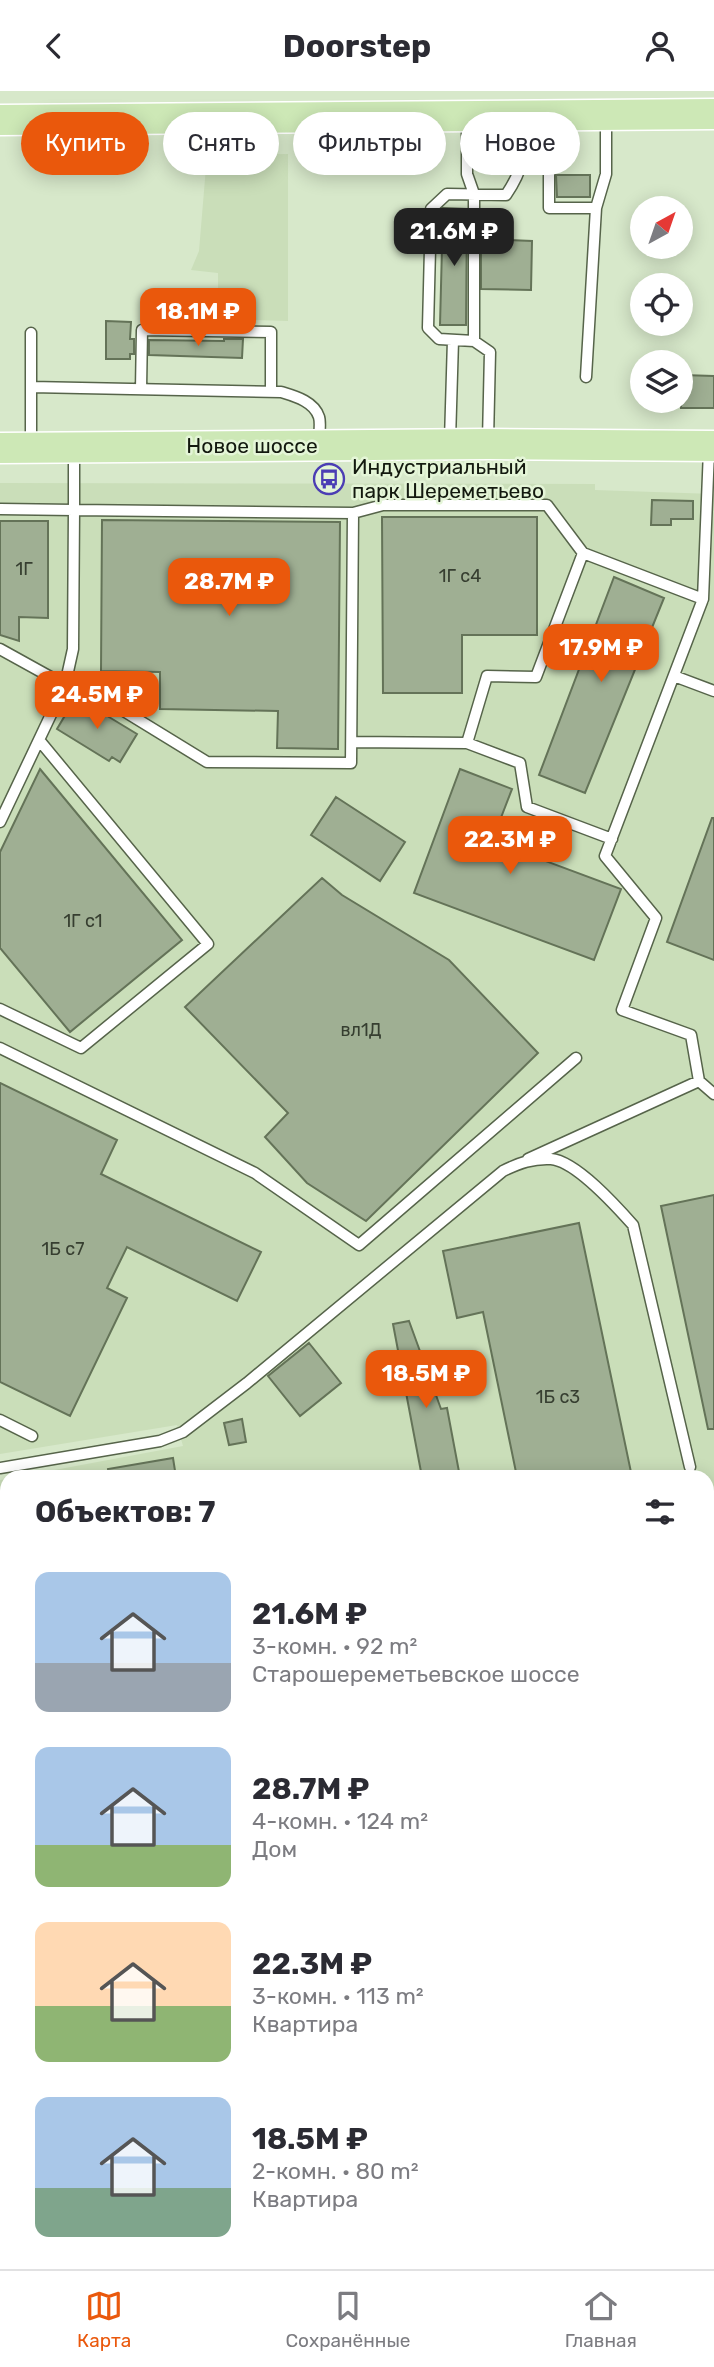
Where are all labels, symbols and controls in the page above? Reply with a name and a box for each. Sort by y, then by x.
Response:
icon: back [35,27,73,65]
text: Doorstep [283,27,431,65]
icon: person [641,27,679,65]
chip: Купить [21,112,149,175]
chip: Снять [163,112,279,175]
chip: Фильтры [293,112,446,175]
chip: Новое [460,112,580,175]
north arrow [630,196,693,259]
map controls [630,196,693,413]
pin: 21.6M ₽ [389,209,519,268]
text: 21.6M ₽ [410,217,498,245]
button: locate [630,273,693,336]
pin: 18.1M ₽ [133,289,263,348]
text: 18.1M ₽ [156,297,240,325]
button: layers [630,350,693,413]
street label: Новое шоссе [186,433,318,458]
place label: Индустриальный парк Шереметьево [352,454,544,503]
bus stop icon: Индустриальный парк Шереметьево [312,462,346,496]
house number: 1Г [15,558,33,580]
pin: 28.7M ₽ [164,559,294,618]
house number: 1Г с4 [439,565,481,587]
text: 28.7M ₽ [184,567,274,595]
pin: 17.9M ₽ [536,625,666,684]
text: 17.9M ₽ [559,633,643,661]
pin: 24.5M ₽ [32,671,162,731]
text: 24.5M ₽ [51,680,143,708]
pin: 22.3M ₽ [445,817,575,876]
text: 22.3M ₽ [464,825,556,853]
house number: 1Г с1 [63,910,103,932]
house number: вл1Д [341,1019,382,1041]
house number: 1Б с7 [42,1238,84,1260]
pin: 18.5M ₽ [361,1351,491,1410]
text: 18.5M ₽ [382,1359,470,1387]
house number: 1Б с3 [536,1386,580,1408]
icon: filters [641,1493,679,1531]
text: Объектов: 7 [35,1494,216,1530]
text: 21.6M ₽ [252,1596,367,1632]
icon: home [91,1600,175,1684]
text: 3-комн. · 92 m² [252,1632,417,1660]
text: Старошереметьевское шоссе [252,1660,580,1688]
text: 28.7M ₽ [252,1771,369,1807]
icon: home [91,1775,175,1859]
text: 4-комн. · 124 m² [252,1807,428,1835]
text: Дом [252,1835,297,1863]
text: 22.3M ₽ [252,1946,372,1982]
icon: home [91,1950,175,2034]
text: 3-комн. · 113 m² [252,1982,424,2010]
text: Квартира [252,2010,358,2038]
text: 18.5M ₽ [252,2121,368,2157]
icon: home [91,2125,175,2209]
text: 2-комн. · 80 m² [252,2157,419,2185]
text: Квартира [252,2185,358,2213]
tab: Карта [77,2287,131,2352]
tab: Сохранённые [285,2287,411,2352]
tab: Главная [565,2287,637,2352]

